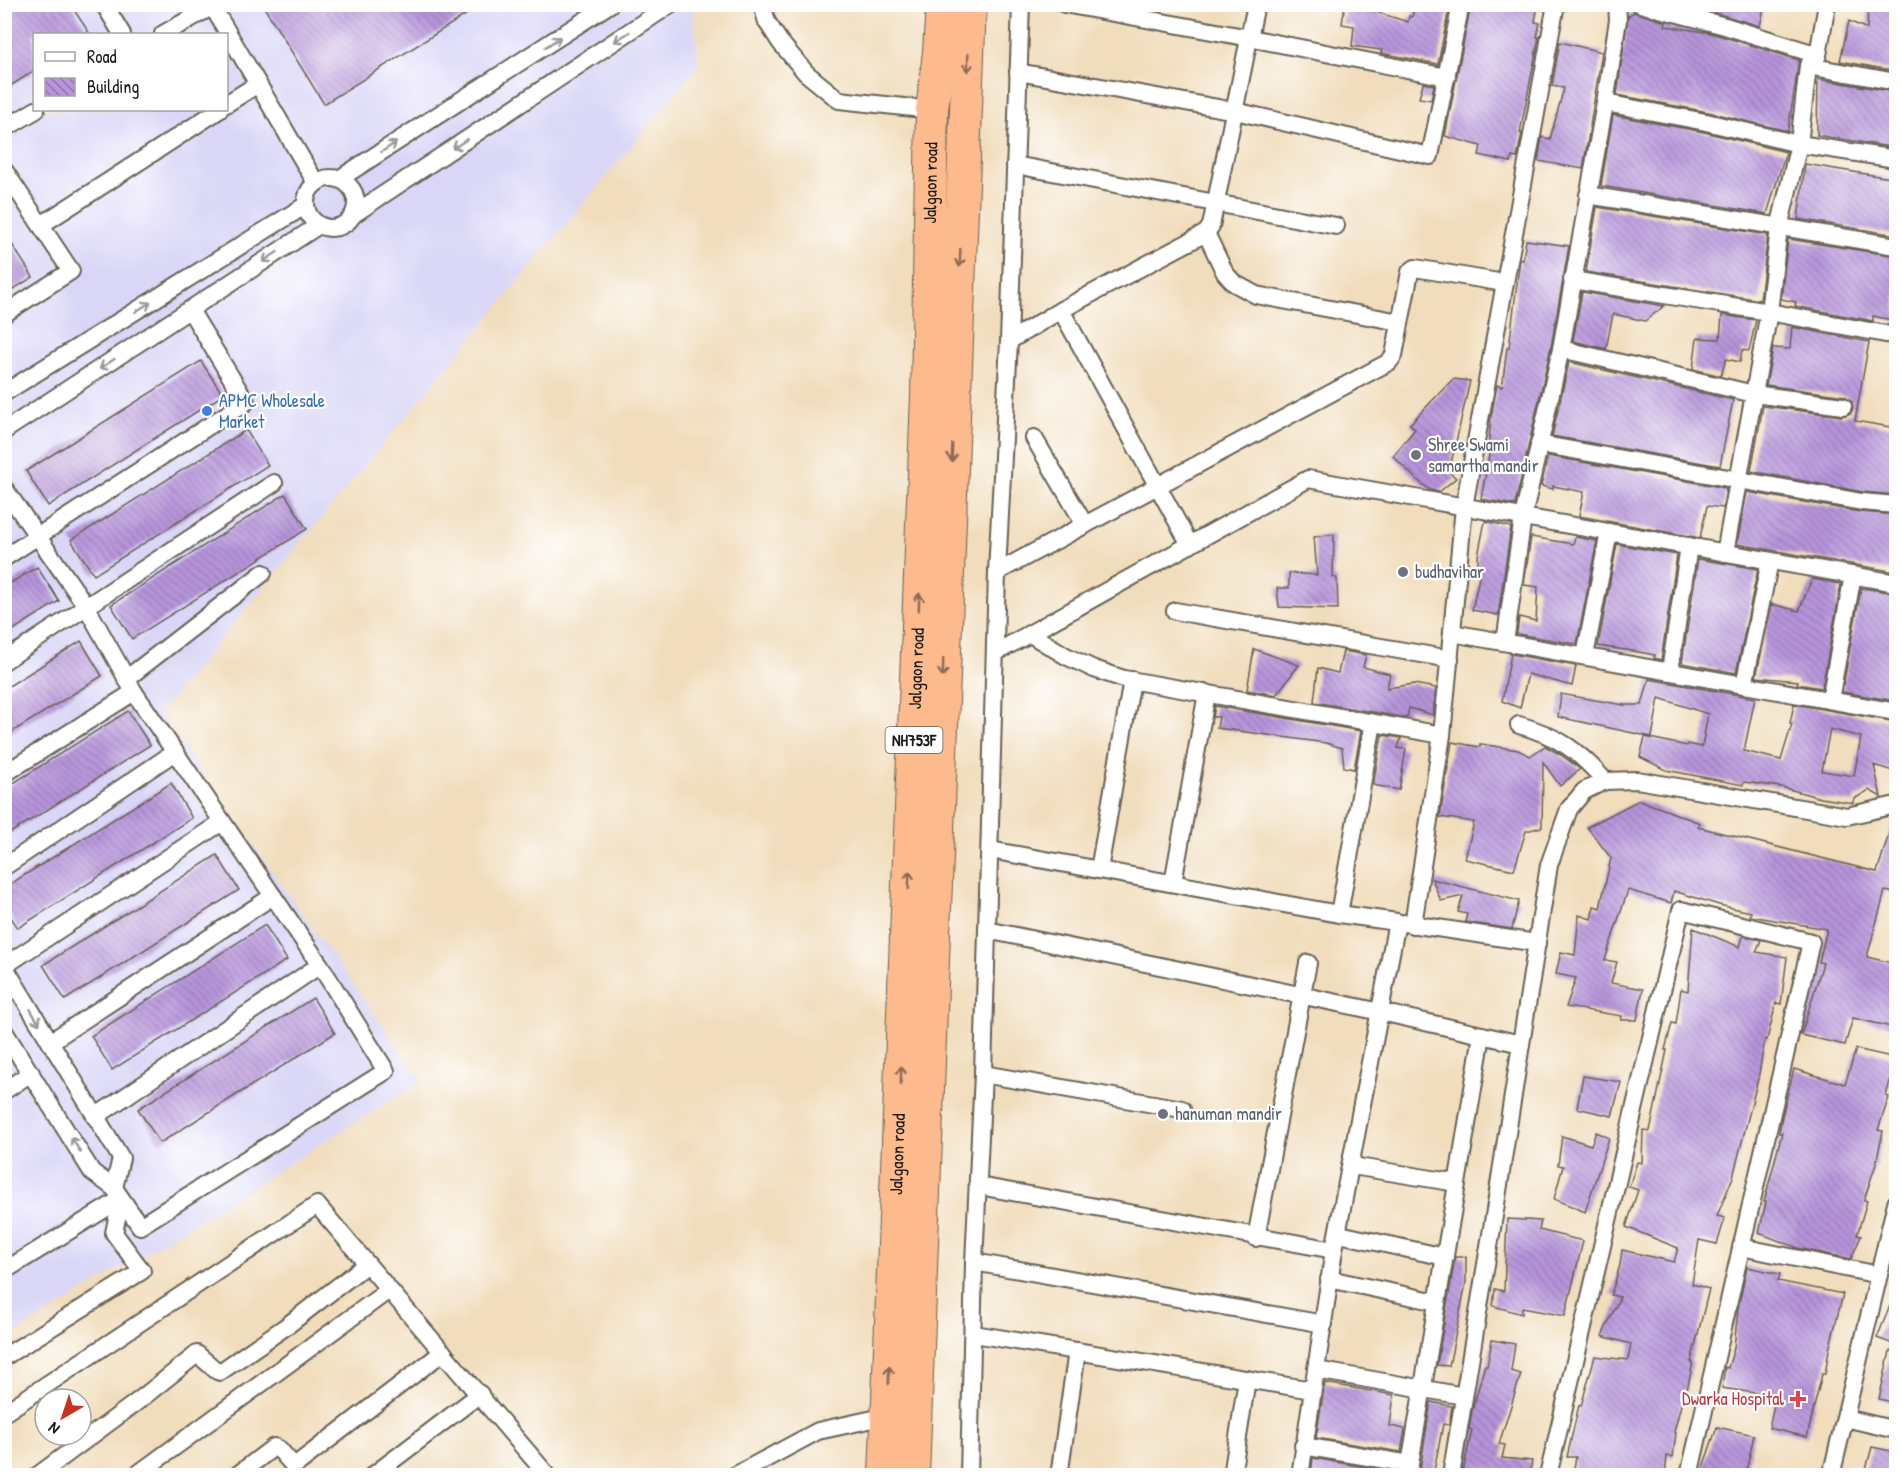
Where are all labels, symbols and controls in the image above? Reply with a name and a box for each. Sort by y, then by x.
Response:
one-way arrow [614,30,631,43]
legend [33,33,228,111]
one-way arrow [544,36,560,48]
text: Road [87,44,117,69]
one-way arrow [962,52,973,72]
text: Building [87,74,139,99]
one-way arrow [452,138,468,150]
one-way arrow [380,141,397,154]
street label: Jalgaon road [917,142,943,224]
one-way arrow [954,247,965,267]
one-way arrow [262,251,279,264]
one-way arrow [134,300,151,312]
one-way arrow [99,358,116,370]
place label: APMC Wholesale Market [219,388,325,434]
marker: APMC Wholesale Market [200,404,214,418]
place label: Shree Swami samartha mandir [1428,432,1539,478]
one-way arrow [946,442,958,462]
marker: Shree Swami samartha mandir [1409,448,1423,462]
place label: budhavihar [1415,559,1484,584]
marker: budhavihar [1396,565,1410,579]
one-way arrow [914,592,925,612]
street label: Jalgaon road [902,627,930,710]
one-way arrow [938,658,949,678]
road number: NH753F [886,727,942,753]
one-way arrow [903,871,914,891]
one-way arrow [29,1008,41,1025]
one-way arrow [896,1066,907,1086]
place label: hanuman mandir [1175,1101,1282,1126]
marker: hanuman mandir [1156,1107,1170,1121]
street label: Jalgaon road [883,1113,911,1195]
one-way arrow [69,1137,81,1154]
one-way arrow [884,1366,895,1386]
place label: Dwarka Hospital [1682,1386,1784,1411]
north arrow [33,1387,93,1447]
marker: Dwarka Hospital [1789,1390,1807,1408]
text: N [43,1417,64,1440]

